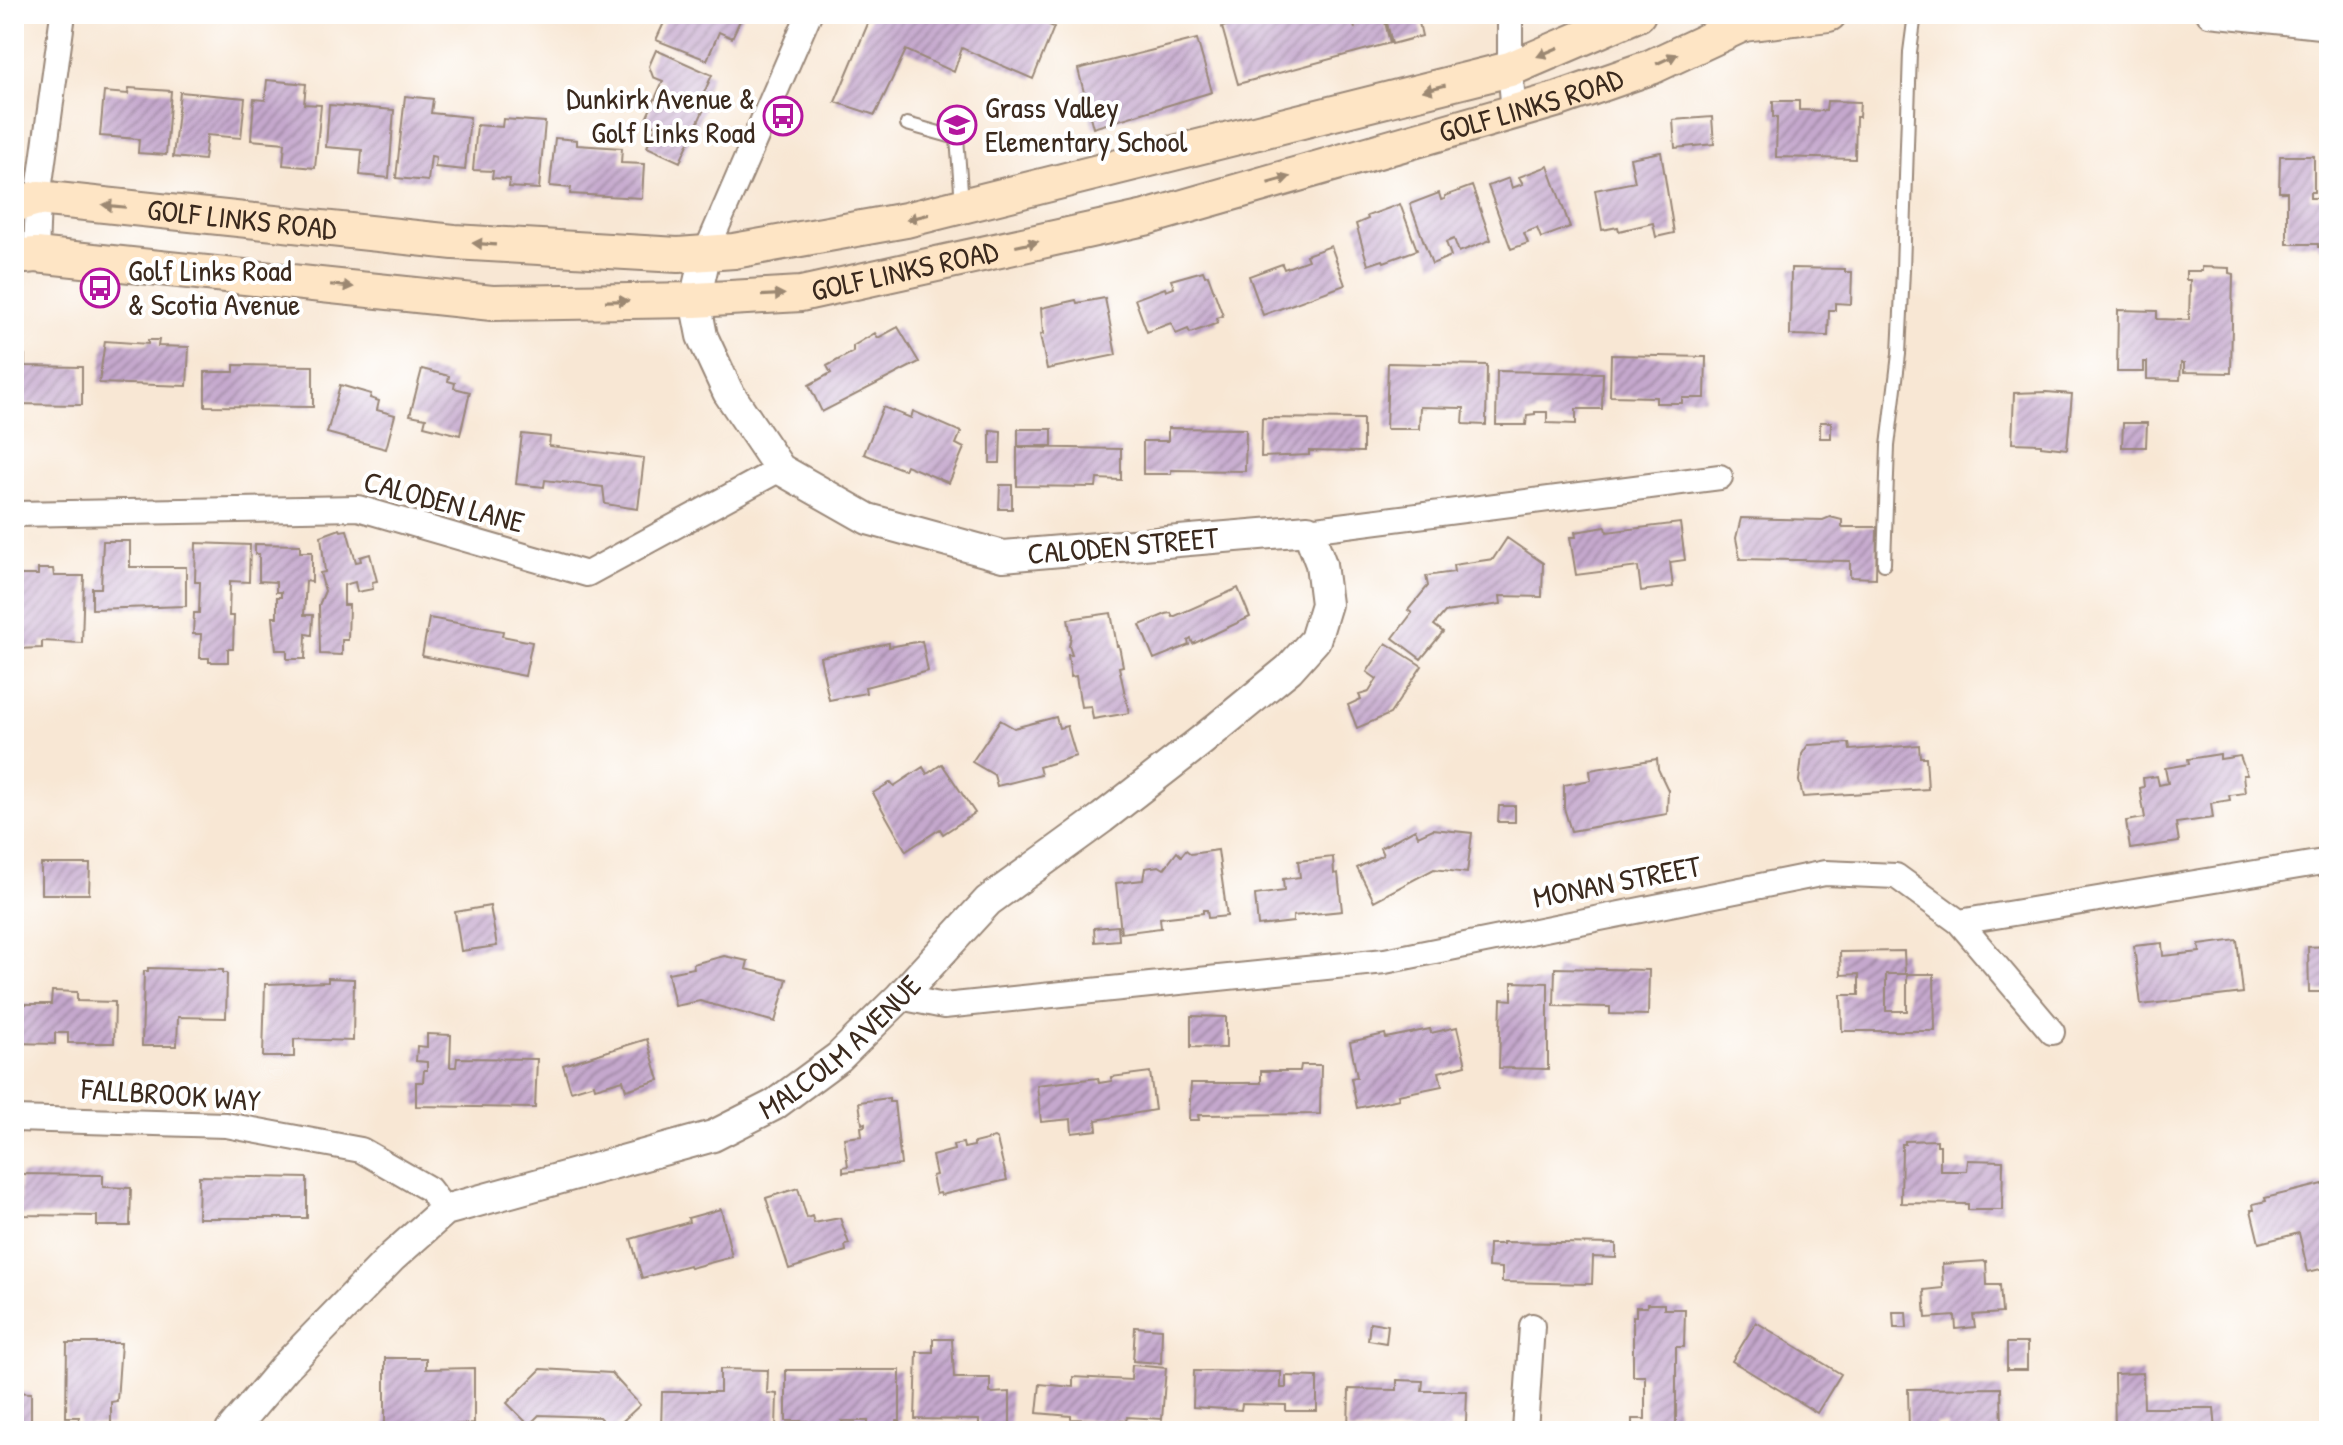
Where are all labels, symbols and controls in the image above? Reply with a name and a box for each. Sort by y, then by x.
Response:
one-way arrow [1536,45,1559,58]
one-way arrow [1655,52,1679,66]
street label: GOLF LINKS ROAD [1434,57,1629,152]
place label: Dunkirk Avenue & Golf Links Road [566,78,755,152]
one-way arrow [1421,82,1446,95]
place label: Grass Valley Elementary School [985,87,1187,161]
bus stop icon: Dunkirk Avenue & Golf Links Road [762,95,804,137]
school or university icon: Grass Valley Elementary School [936,104,978,146]
one-way arrow [1266,173,1291,185]
street label: GOLF LINKS ROAD [145,189,339,249]
one-way arrow [101,199,126,212]
one-way arrow [906,212,931,224]
street label: GOLF LINKS ROAD [807,230,1002,310]
one-way arrow [471,237,496,250]
one-way arrow [1015,237,1040,250]
place label: Golf Links Road & Scotia Avenue [128,250,300,324]
bus stop icon: Golf Links Road & Scotia Avenue [79,267,121,309]
one-way arrow [330,280,355,293]
one-way arrow [761,288,786,301]
one-way arrow [605,295,630,307]
street label: CALODEN LANE [360,460,529,542]
street label: CALODEN STREET [1026,517,1221,573]
street label: MONAN STREET [1530,845,1705,917]
street label: MALCOLM AVENUE [752,966,929,1128]
street label: FALLBROOK WAY [79,1068,262,1120]

